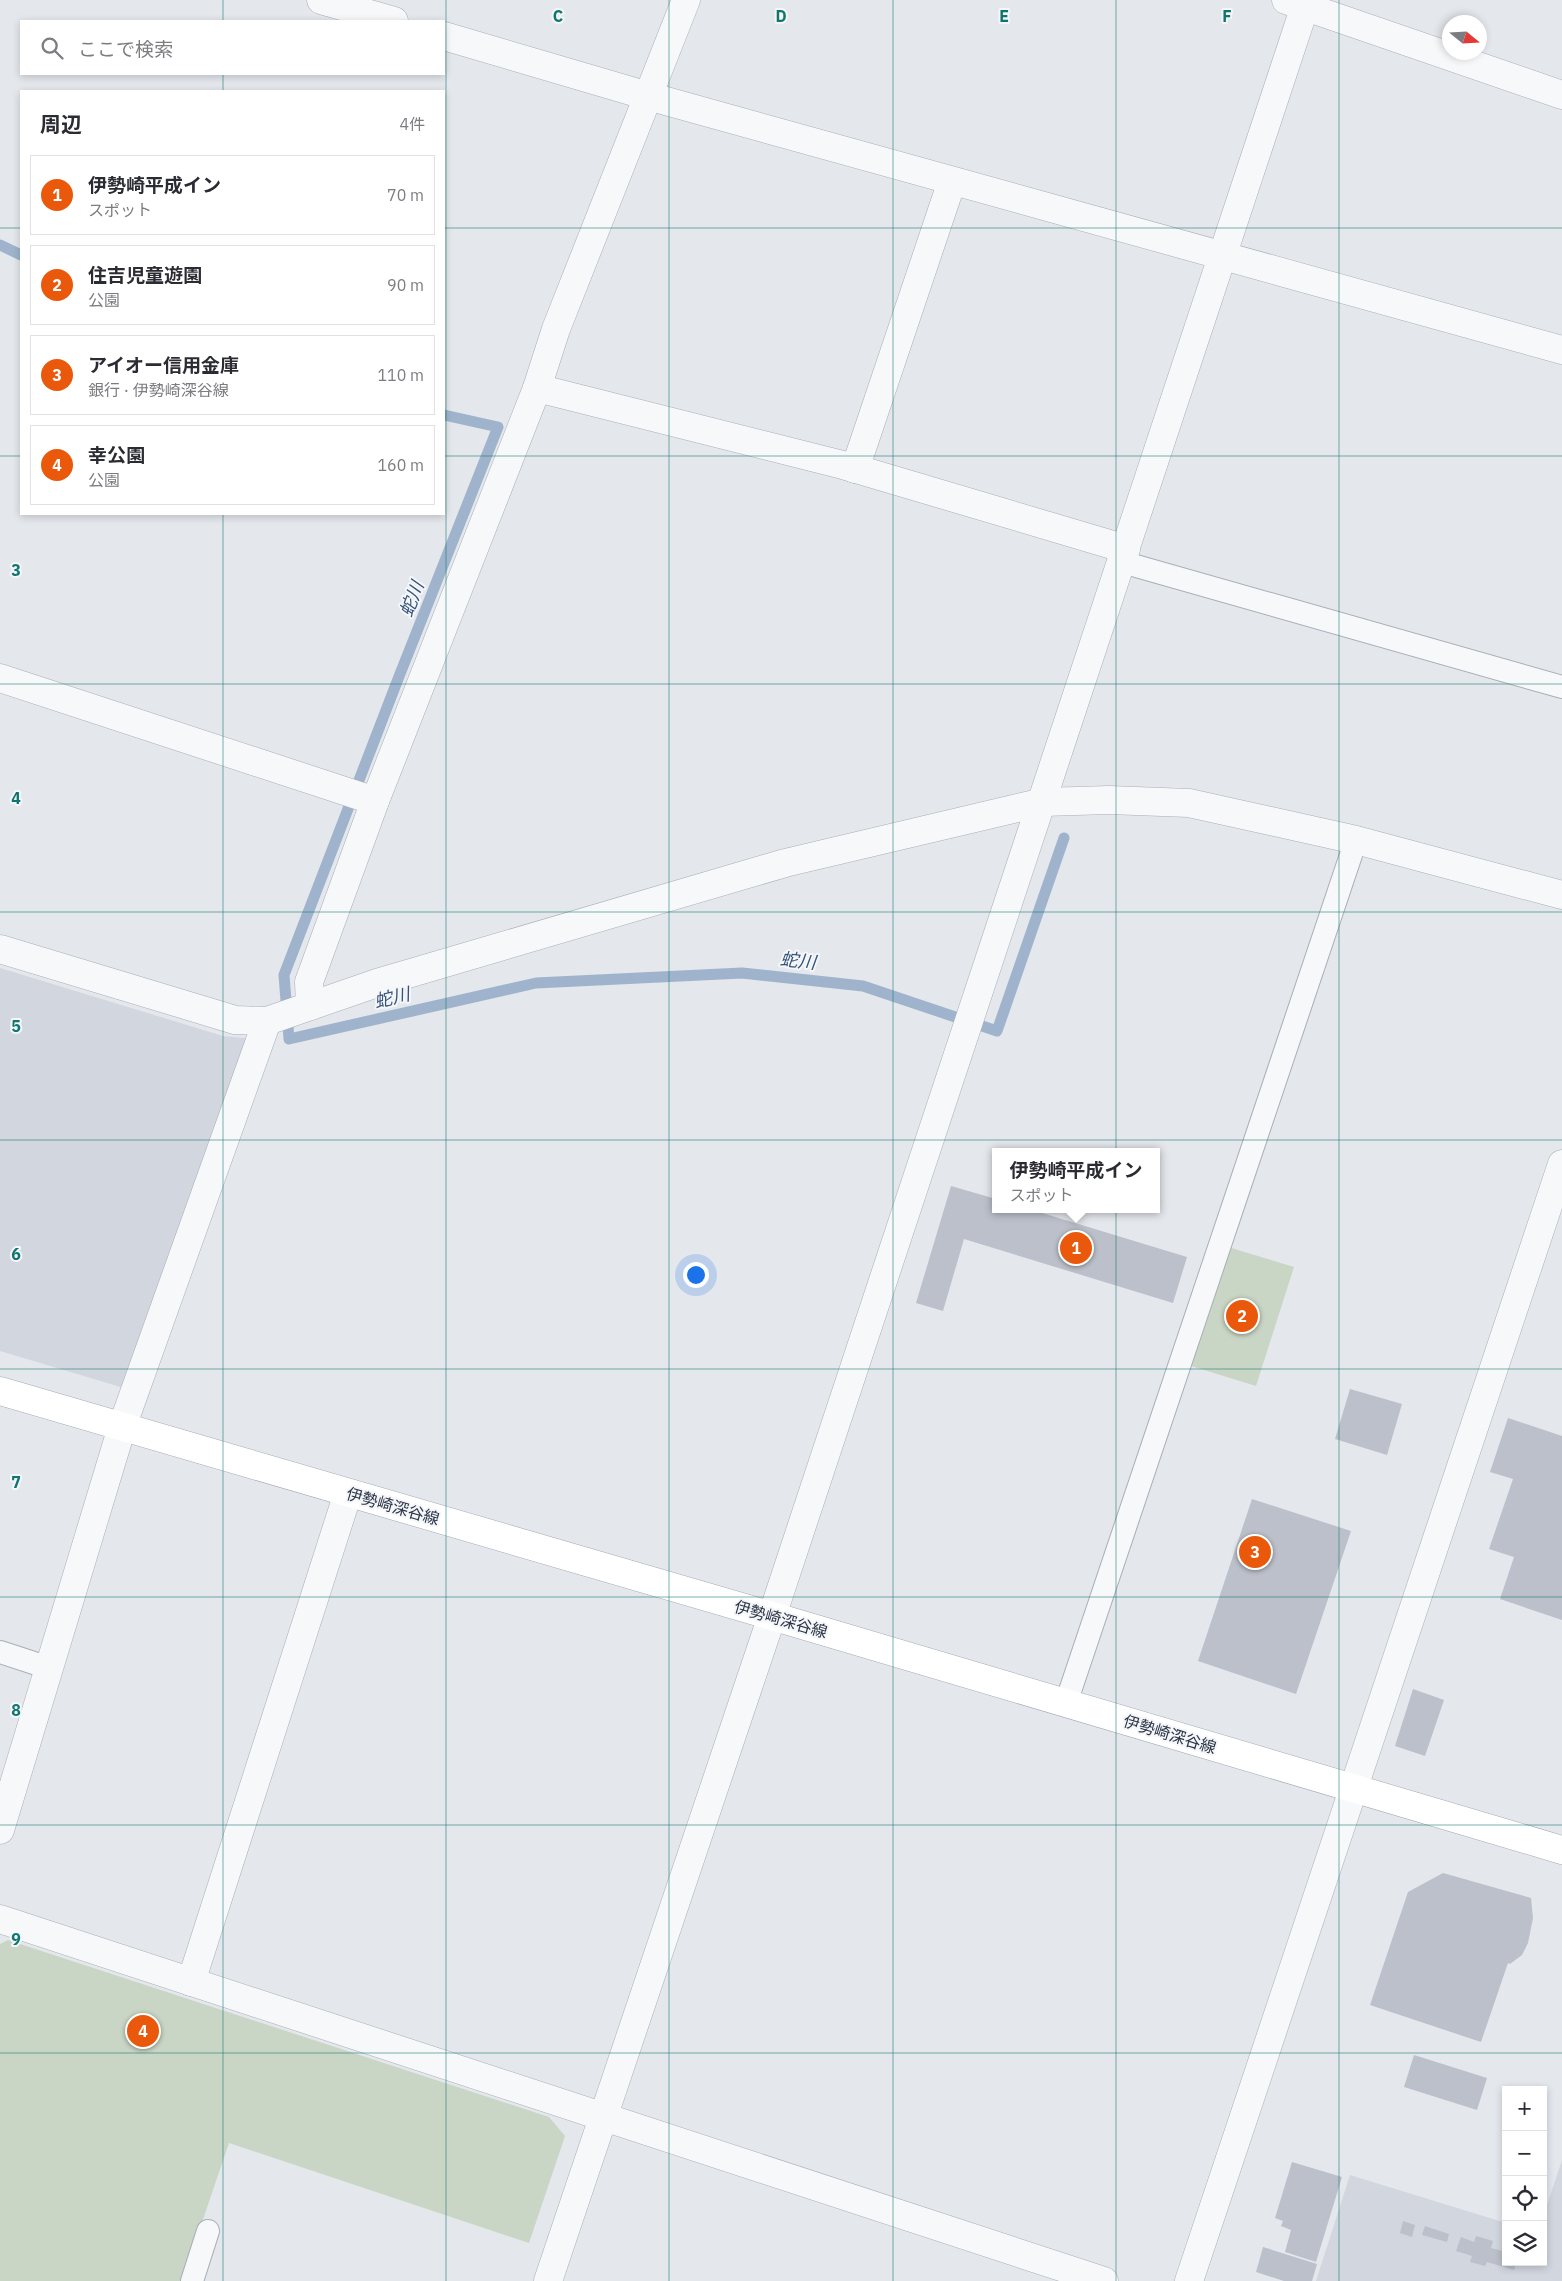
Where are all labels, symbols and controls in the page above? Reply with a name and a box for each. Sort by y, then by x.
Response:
text: C [553,6,563,26]
text: D [775,6,787,26]
text: E [999,6,1009,26]
text: F [1222,6,1232,26]
north arrow [1442,15,1487,60]
search box [20,20,445,75]
icon: search [38,34,66,62]
text: ここで検索 [78,37,173,61]
text: 周辺 [40,110,82,138]
text: 4件 [399,114,425,134]
text: 伊勢崎平成イン [88,173,221,197]
text: 1 [52,185,62,205]
text: 70 m [387,185,424,205]
text: スポット [88,200,152,220]
text: 住吉児童遊園 [88,263,202,287]
text: 2 [52,275,62,295]
text: 90 m [387,275,424,295]
text: 公園 [88,290,120,310]
text: アイオー信用金庫 [88,353,239,377]
text: 3 [52,365,62,385]
text: 110 m [377,365,424,385]
text: 銀行 · 伊勢崎深谷線 [88,380,229,400]
text: 幸公園 [88,443,145,467]
text: 4 [52,455,62,475]
text: 160 m [377,455,424,475]
text: 公園 [88,470,120,490]
text: 3 [11,560,21,580]
water label: 蛇川 [394,576,429,620]
text: 4 [11,788,21,808]
water label: 蛇川 [779,947,819,974]
water label: 蛇川 [372,982,414,1013]
text: 5 [11,1016,21,1036]
popup [992,1148,1160,1213]
text: 伊勢崎平成イン [1009,1158,1143,1182]
text: スポット [1009,1185,1074,1205]
pin: 1 [1060,1229,1092,1267]
text: 6 [11,1244,21,1264]
your location [683,1262,709,1288]
pin: 2 [1226,1297,1258,1335]
text: 7 [11,1472,21,1492]
street label: 伊勢崎深谷線 [344,1483,442,1529]
pin: 3 [1239,1533,1271,1571]
street label: 伊勢崎深谷線 [732,1596,830,1642]
text: 8 [11,1700,21,1720]
street label: 伊勢崎深谷線 [1121,1710,1219,1758]
text: 9 [11,1929,21,1949]
pin: 4 [127,2012,159,2050]
map controls [1502,2086,1547,2266]
button: + [1502,2086,1547,2131]
button: − [1502,2131,1547,2176]
button: locate [1502,2176,1547,2221]
button: layers [1502,2221,1547,2266]

